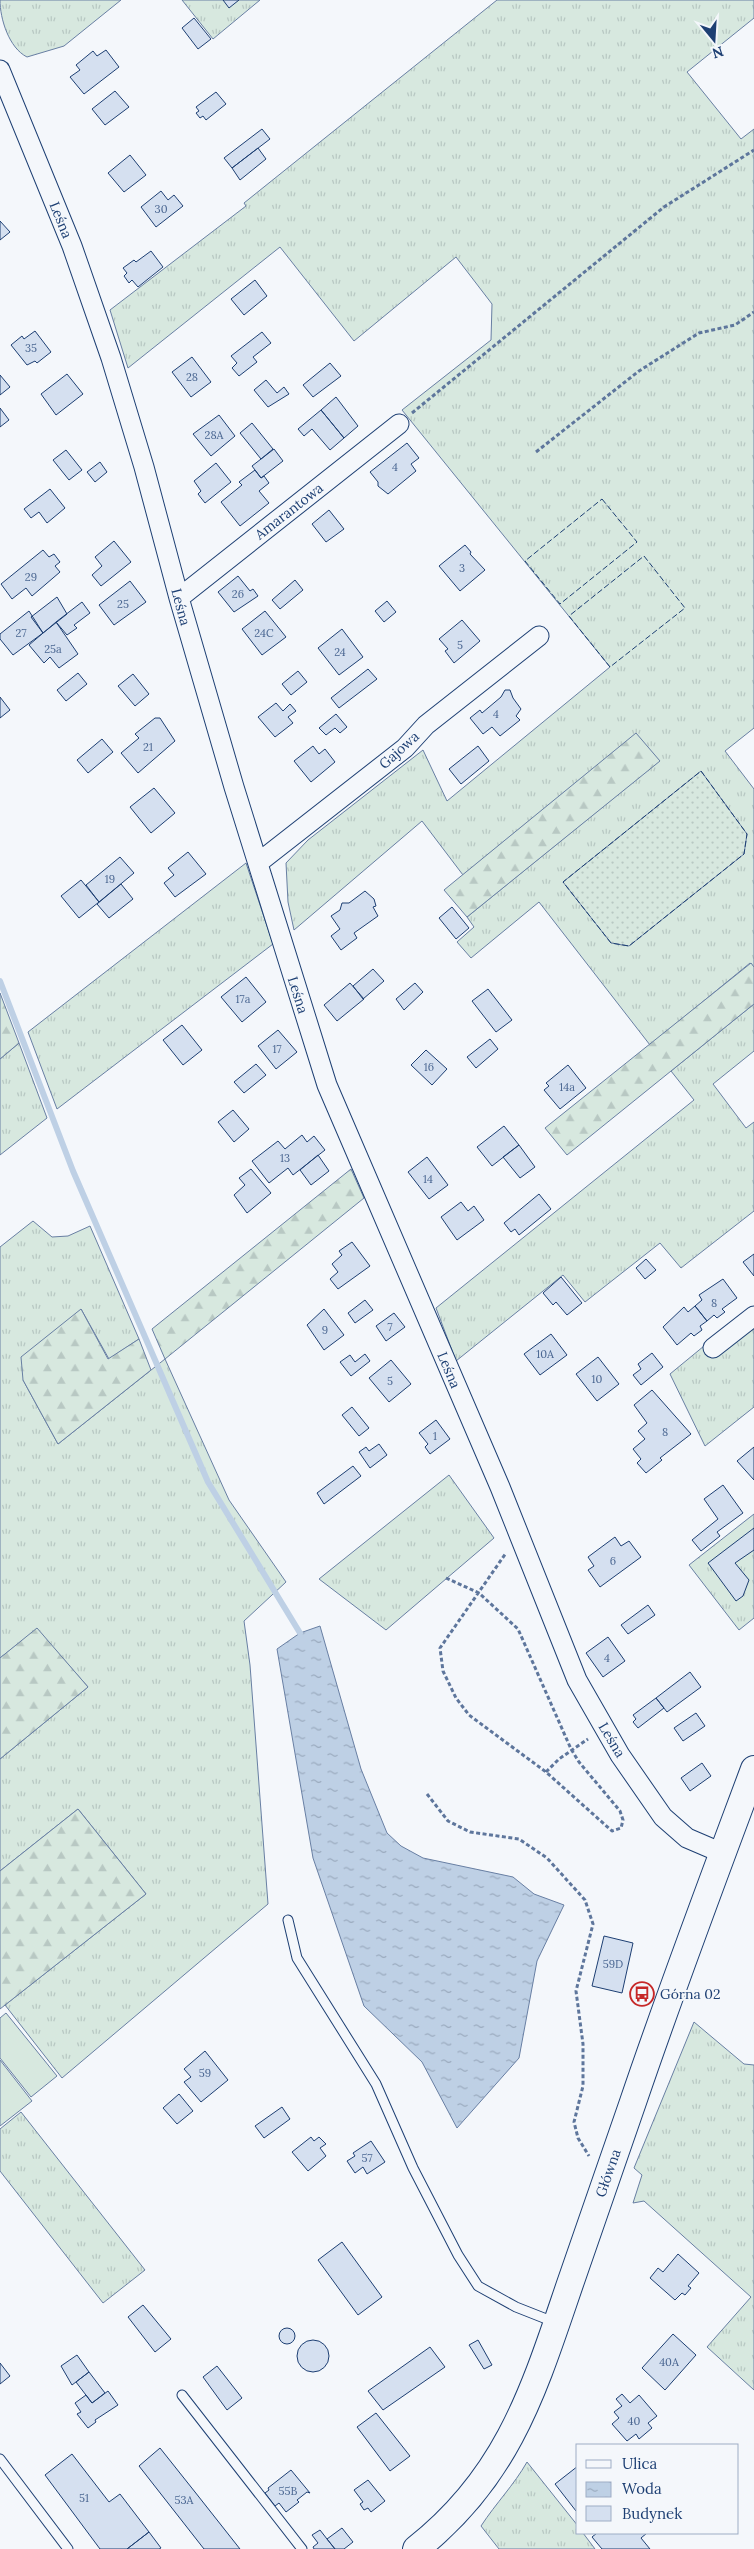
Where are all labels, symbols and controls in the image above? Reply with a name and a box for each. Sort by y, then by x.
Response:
north arrow [689,15,739,65]
text: N [710,42,726,63]
street label: Leśna [46,199,76,241]
house number: 30 [155,202,168,216]
house number: 35 [25,341,37,355]
house number: 28 [186,370,198,384]
house number: 28A [205,428,225,442]
house number: 4 [392,460,398,474]
street label: Amarantowa [250,479,327,544]
house number: 3 [459,561,465,575]
house number: 29 [25,570,37,584]
street label: Leśna [167,586,195,628]
house number: 26 [232,587,244,601]
house number: 25 [117,597,129,611]
house number: 27 [16,626,26,640]
house number: 24C [254,626,274,640]
house number: 5 [457,638,463,652]
house number: 25a [44,642,62,656]
house number: 24 [334,645,346,659]
house number: 4 [493,707,499,721]
street label: Gajowa [375,727,423,773]
house number: 21 [143,740,153,754]
house number: 19 [105,872,115,886]
street label: Leśna [284,974,312,1016]
house number: 17a [236,992,251,1006]
house number: 17 [272,1042,282,1056]
house number: 16 [424,1060,434,1074]
house number: 14a [559,1080,575,1094]
house number: 13 [280,1151,290,1165]
house number: 14 [423,1172,433,1186]
house number: 8 [711,1296,717,1310]
house number: 7 [387,1320,393,1334]
house number: 9 [322,1323,328,1337]
house number: 10A [536,1347,555,1361]
street label: Leśna [433,1349,465,1391]
house number: 10 [592,1372,603,1386]
house number: 5 [387,1374,393,1388]
house number: 8 [662,1425,668,1439]
house number: 1 [433,1429,437,1443]
house number: 6 [610,1554,616,1568]
house number: 4 [604,1651,610,1665]
street label: Leśna [595,1719,629,1761]
house number: 59D [603,1957,623,1971]
bus stop icon: Górna 02 [629,1981,655,2007]
place label: Górna 02 [660,1985,720,2003]
house number: 59 [199,2066,211,2080]
street label: Główna [591,2146,625,2200]
house number: 57 [361,2151,373,2165]
house number: 40A [659,2355,680,2369]
house number: 40 [628,2414,641,2428]
legend [576,2444,739,2534]
text: Ulica [622,2454,658,2473]
text: Woda [622,2479,662,2498]
house number: 55B [279,2484,298,2498]
house number: 51 [79,2491,89,2505]
house number: 53A [174,2493,195,2507]
text: Budynek [622,2504,682,2523]

